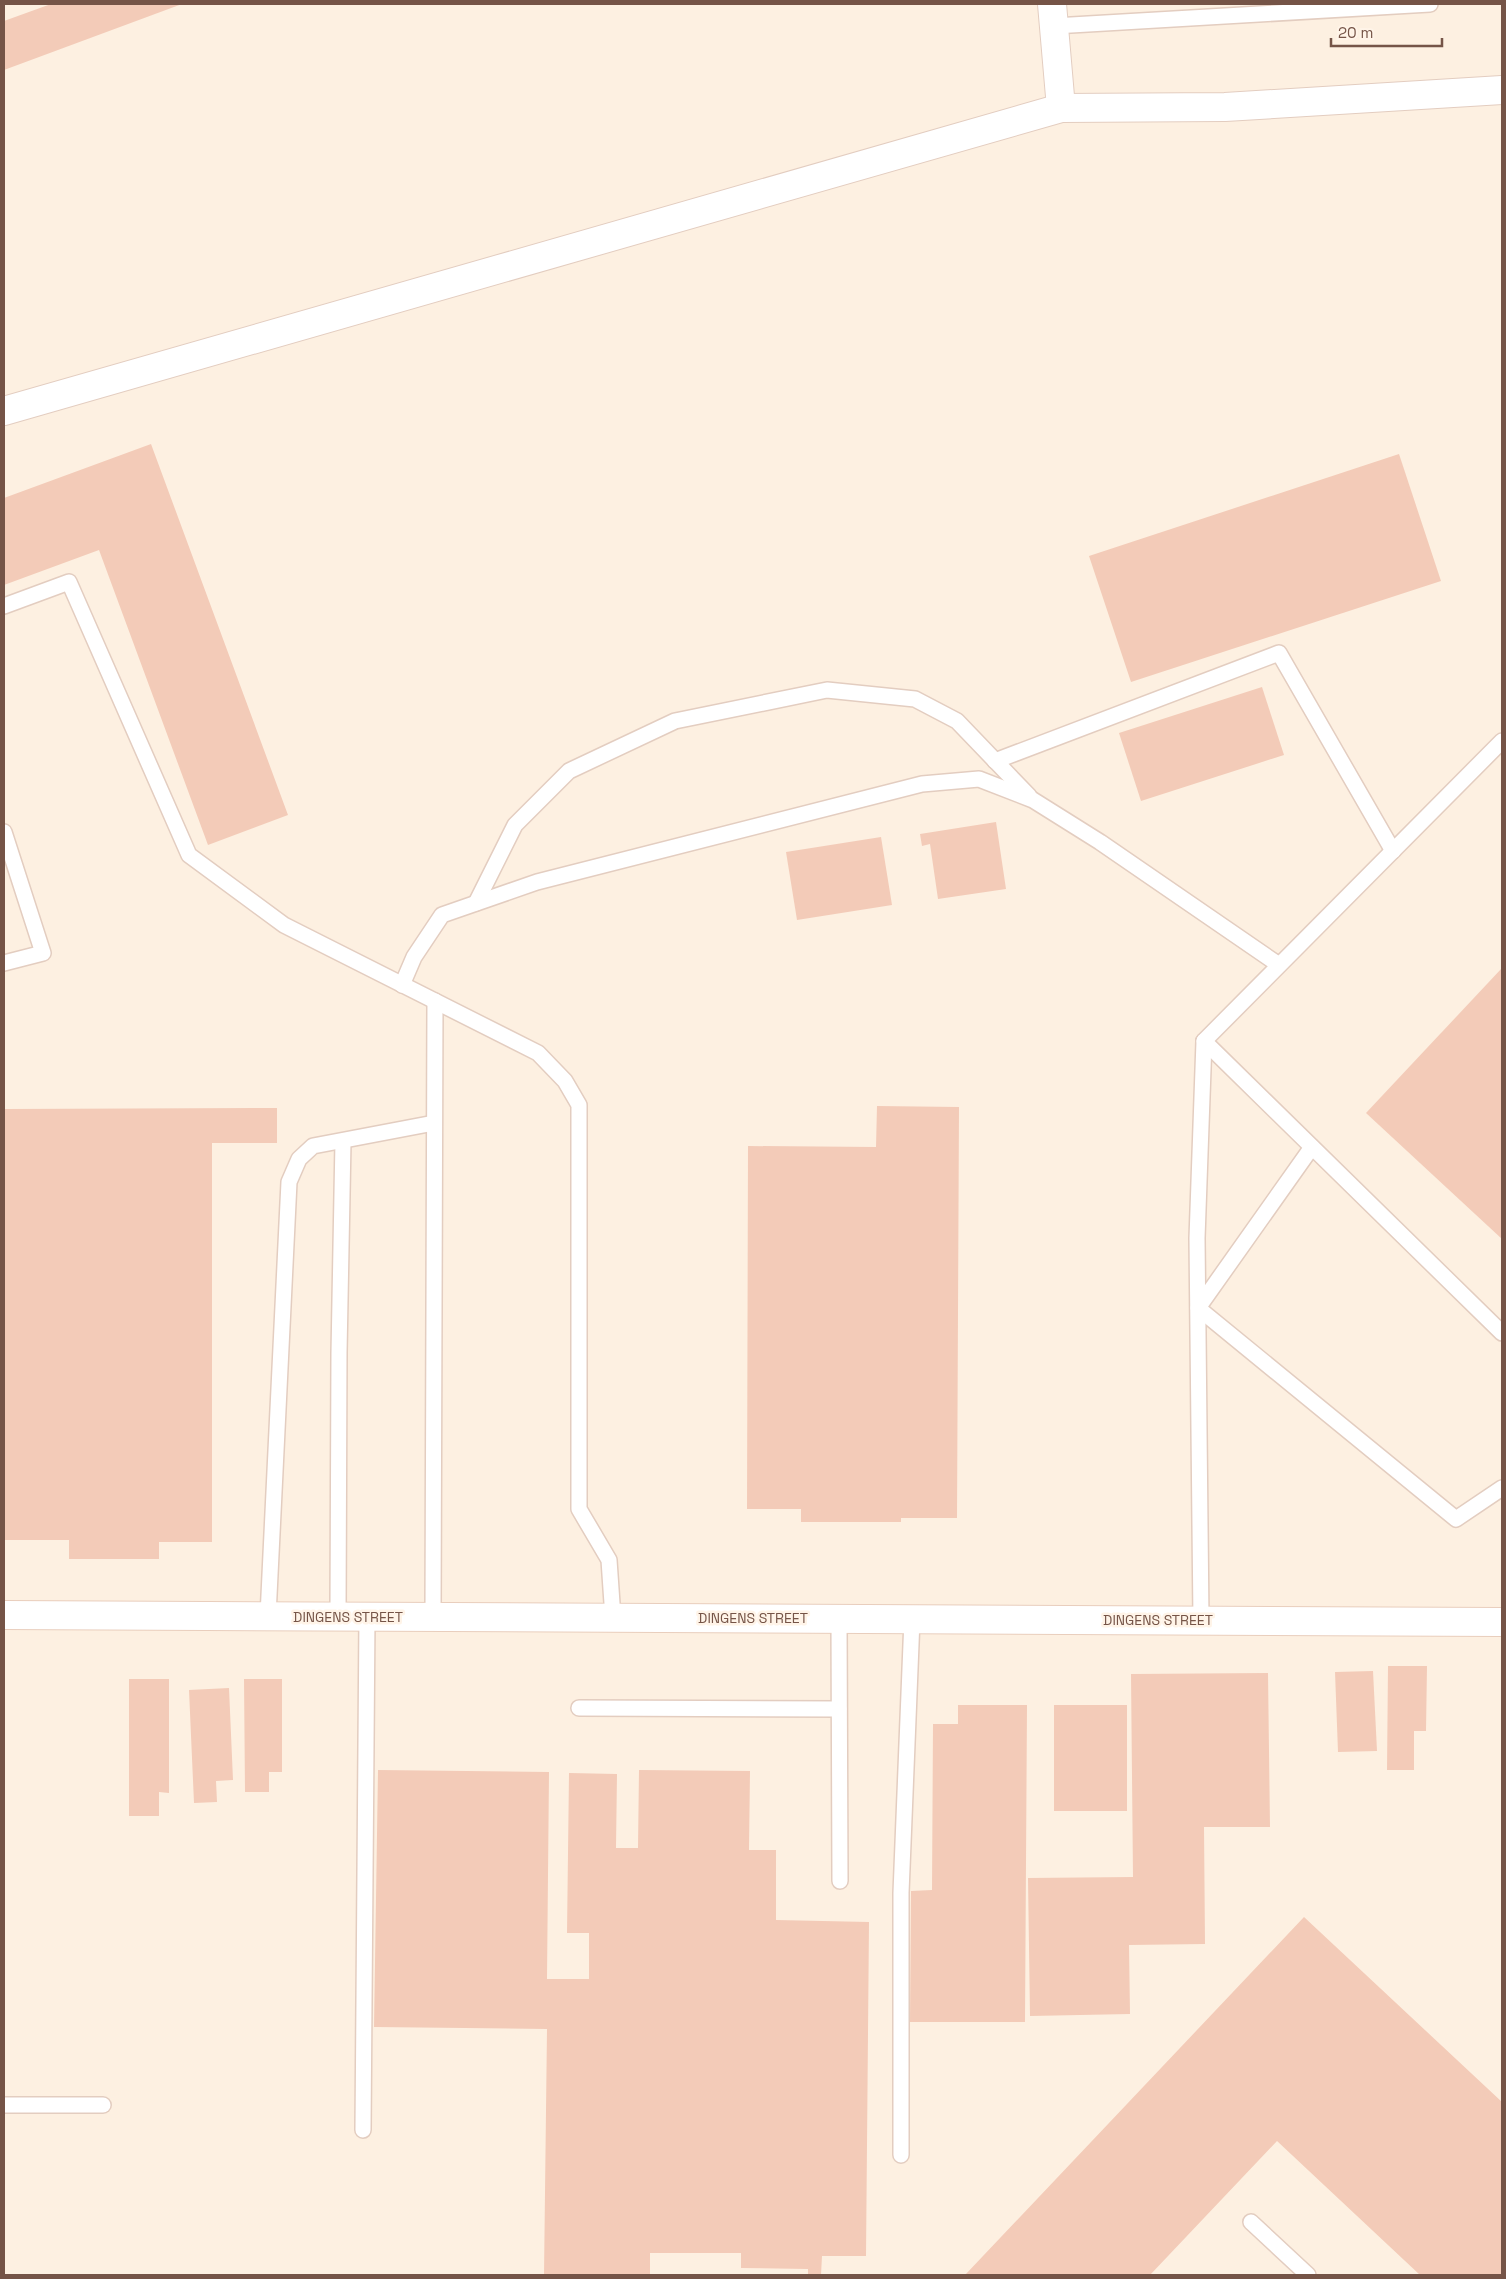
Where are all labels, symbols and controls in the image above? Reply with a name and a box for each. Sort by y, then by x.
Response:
scale bar [1331,15,1442,47]
text: 20 m [1338,23,1373,42]
street label: DINGENS STREET [293,1608,403,1626]
street label: DINGENS STREET [698,1609,808,1627]
street label: DINGENS STREET [1103,1611,1213,1629]

